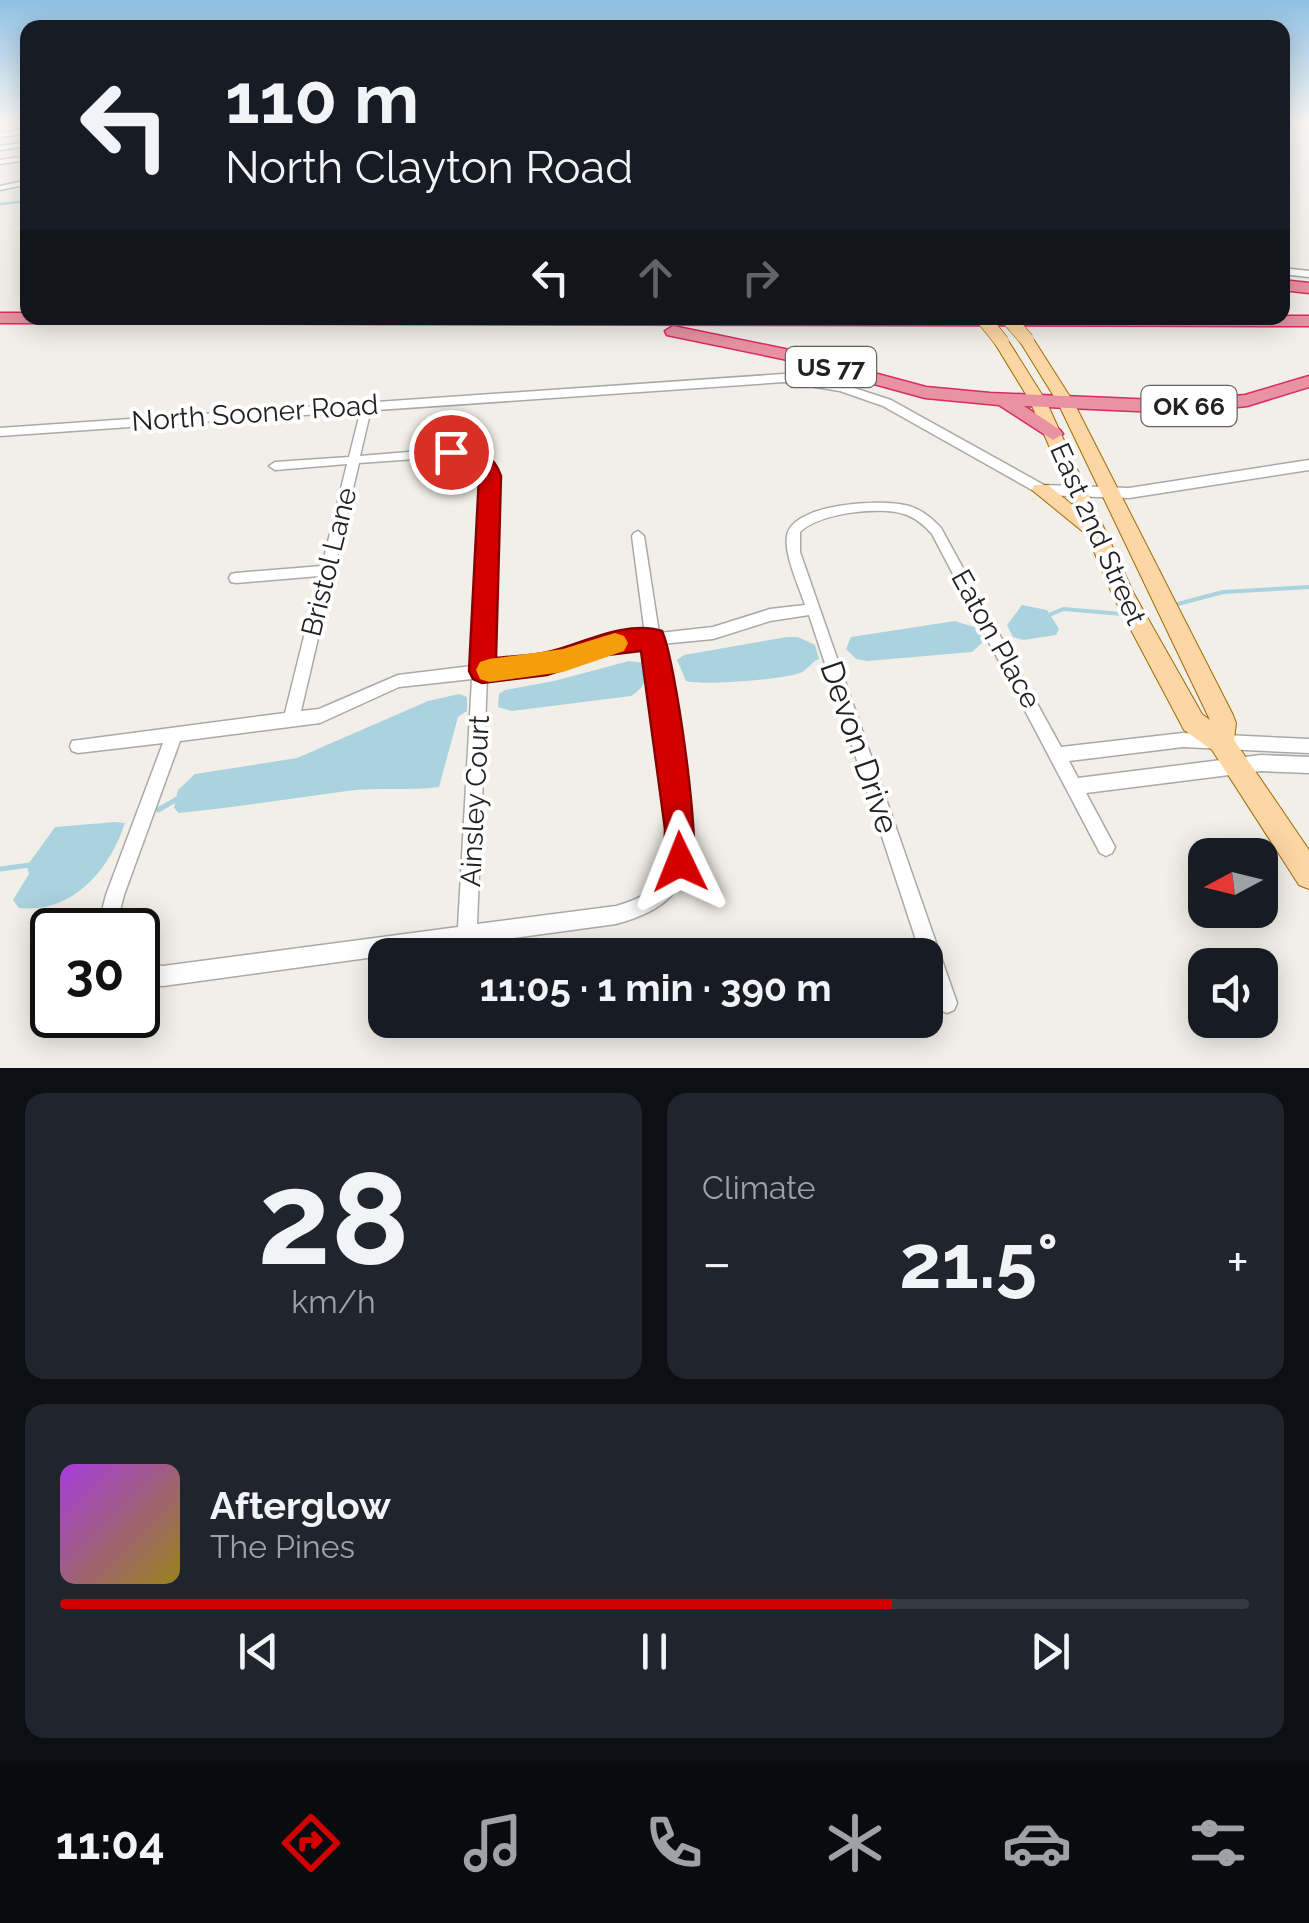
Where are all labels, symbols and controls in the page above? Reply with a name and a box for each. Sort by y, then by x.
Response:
text: 110 m [225,57,419,139]
icon: left [60,60,190,190]
text: North Clayton Road [225,141,633,194]
icon: left [523,250,578,305]
icon: ahead [628,250,683,305]
icon: right [733,250,788,305]
road number: US 77 [786,347,876,387]
road number: OK 66 [1142,386,1236,426]
street label: North Sooner Road [131,388,379,438]
pin [409,410,494,495]
icon: arrive [424,425,479,480]
street label: East 2nd Street [1043,438,1153,631]
street label: Bristol Lane [295,484,363,640]
street label: Eaton Place [944,564,1048,714]
street label: Devon Drive [813,656,907,838]
street label: Ainsley Court [454,714,496,888]
position arrow [628,810,732,914]
north arrow [1188,838,1278,928]
map controls [1188,838,1278,1038]
speed limit sign: 30 [30,908,160,1038]
button: sound [1188,948,1278,1038]
text: 11:05 · 1 min · 390 m [479,965,832,1010]
text: 28 [258,1142,409,1294]
text: Climate [702,1169,816,1206]
text: 21.5° [899,1217,1058,1306]
text: − [702,1230,732,1295]
text: + [1226,1230,1249,1295]
text: km/h [291,1283,376,1320]
text: Afterglow [210,1483,391,1528]
text: The Pines [210,1528,355,1565]
icon: previous [231,1624,286,1679]
icon: pause [627,1624,682,1679]
icon: next [1023,1624,1078,1679]
icon: directions [276,1808,346,1878]
icon: music [458,1808,528,1878]
icon: phone [639,1808,709,1878]
icon: climate [820,1808,890,1878]
icon: car [1002,1808,1072,1878]
icon: filters [1183,1808,1253,1878]
text: 11:04 [56,1817,165,1870]

